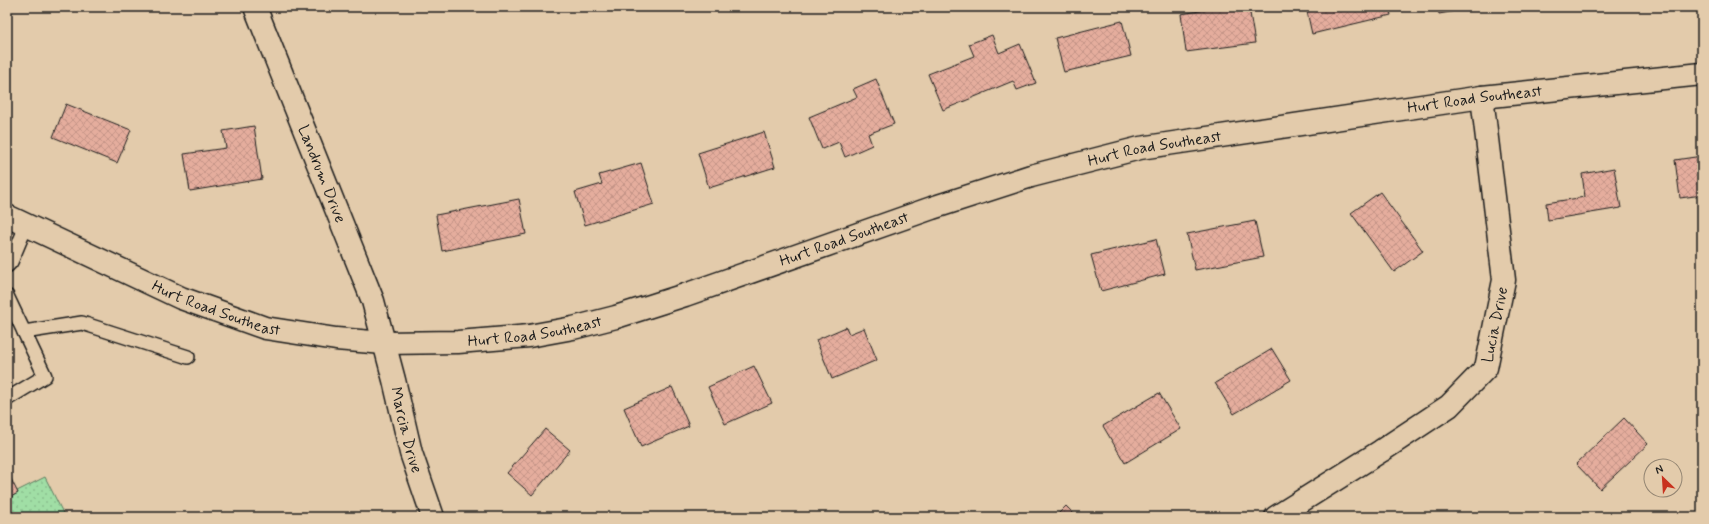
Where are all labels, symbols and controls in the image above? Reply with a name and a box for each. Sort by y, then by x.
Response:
street label: Hurt Road Southeast [1406,80,1543,119]
street label: Landrum Drive [293,122,351,226]
street label: Hurt Road Southeast [1085,126,1223,172]
street label: Hurt Road Southeast [777,207,912,271]
street label: Hurt Road Southeast [148,275,282,341]
street label: Lucia Drive [1477,285,1513,364]
street label: Hurt Road Southeast [467,311,604,352]
street label: Marcia Drive [385,385,428,476]
north arrow [1643,458,1683,498]
text: N [1653,462,1665,478]

